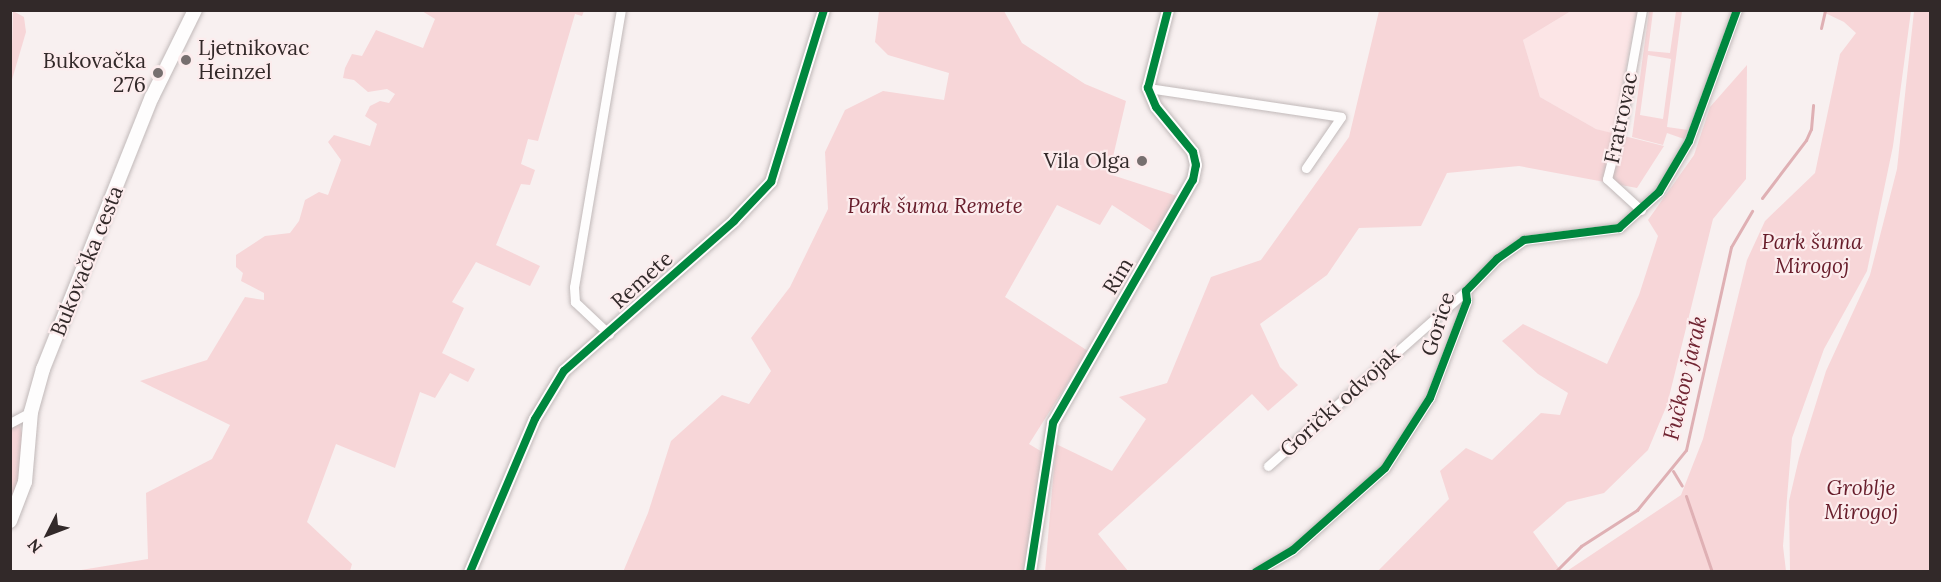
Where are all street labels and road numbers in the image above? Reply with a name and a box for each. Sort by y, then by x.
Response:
street label: Fratrovac [1599,70,1643,166]
street label: Bukovačka cesta [45,182,129,340]
street label: Remete [606,246,678,314]
street label: Rim [1097,253,1139,299]
street label: Gorice [1416,289,1460,359]
street label: Gorički odvojak [1275,342,1405,462]

